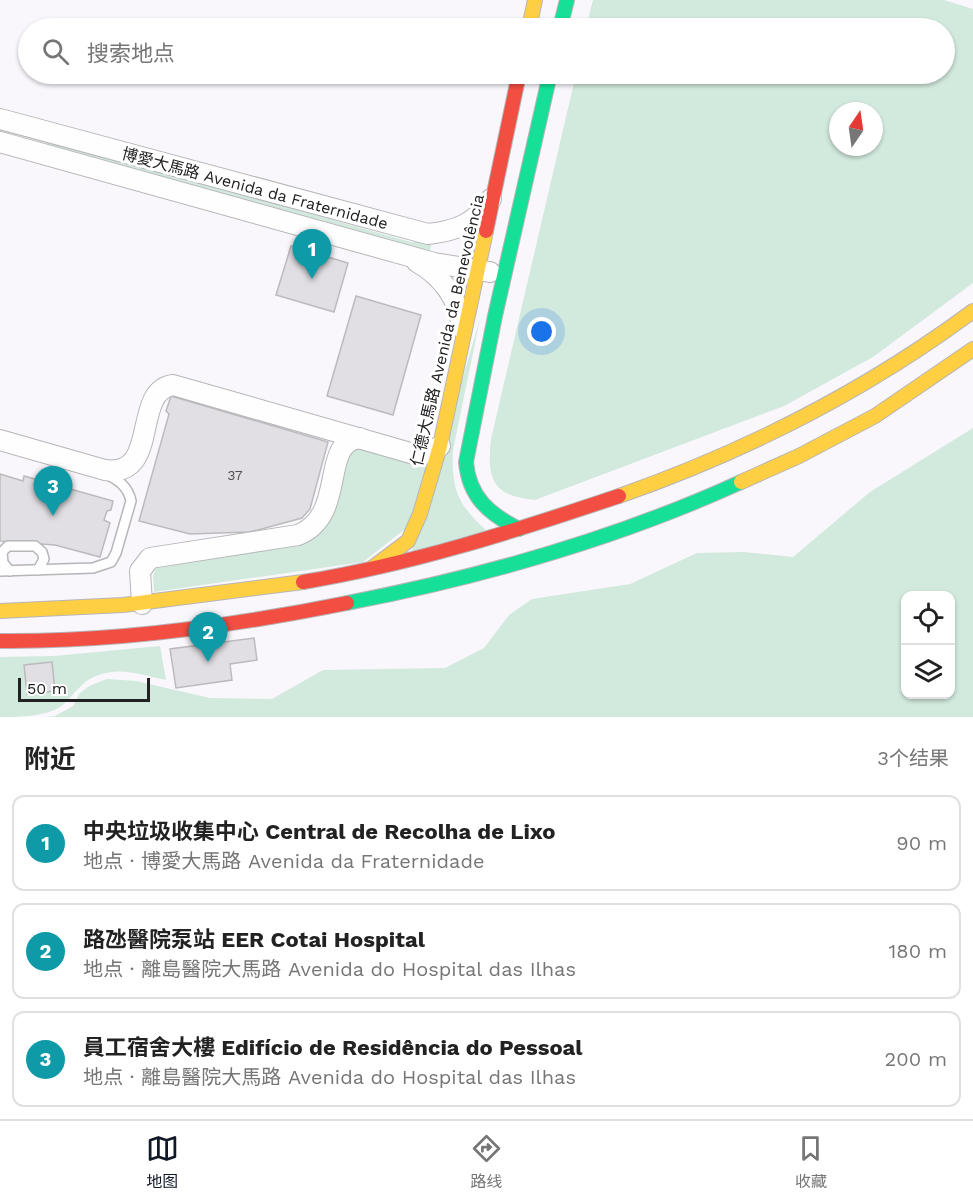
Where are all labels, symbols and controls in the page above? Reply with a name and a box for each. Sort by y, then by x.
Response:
search box [18,18,955,84]
icon: search [39,35,72,68]
text: 搜索地点 [87,41,175,66]
north arrow [829,102,883,156]
street label: 博愛大馬路 Avenida da Fraternidade [120,144,390,233]
street label: 仁德大馬路 Avenida da Benevolência [407,192,488,468]
pin: 1 [292,230,332,279]
your location [527,317,556,346]
pin: 3 [34,466,72,516]
house number: 37 [227,467,243,483]
map controls [901,591,955,699]
button: locate [901,591,955,645]
pin: 2 [188,612,228,662]
button: layers [901,645,955,699]
scale bar [18,675,150,702]
text: 50 m [27,679,67,698]
text: 附近 [24,744,76,774]
text: 3个结果 [877,746,949,770]
text: 中央垃圾收集中心 Central de Recolha de Lixo [83,819,555,844]
text: 1 [41,831,50,855]
text: 90 m [896,831,947,855]
text: 地点 · 博愛大馬路 Avenida da Fraternidade [83,849,485,873]
text: 路氹醫院泵站 EER Cotai Hospital [83,927,425,952]
text: 2 [40,939,51,963]
text: 180 m [889,939,947,963]
text: 地点 · 離島醫院大馬路 Avenida do Hospital das Ilhas [83,957,576,981]
text: 員工宿舍大樓 Edifício de Residência do Pessoal [83,1035,582,1060]
text: 3 [40,1047,51,1071]
text: 200 m [885,1047,947,1071]
text: 地点 · 離島醫院大馬路 Avenida do Hospital das Ilhas [83,1065,576,1089]
tab: 地图 [146,1132,179,1192]
tab: 路线 [470,1132,503,1192]
tab: 收藏 [794,1132,827,1192]

